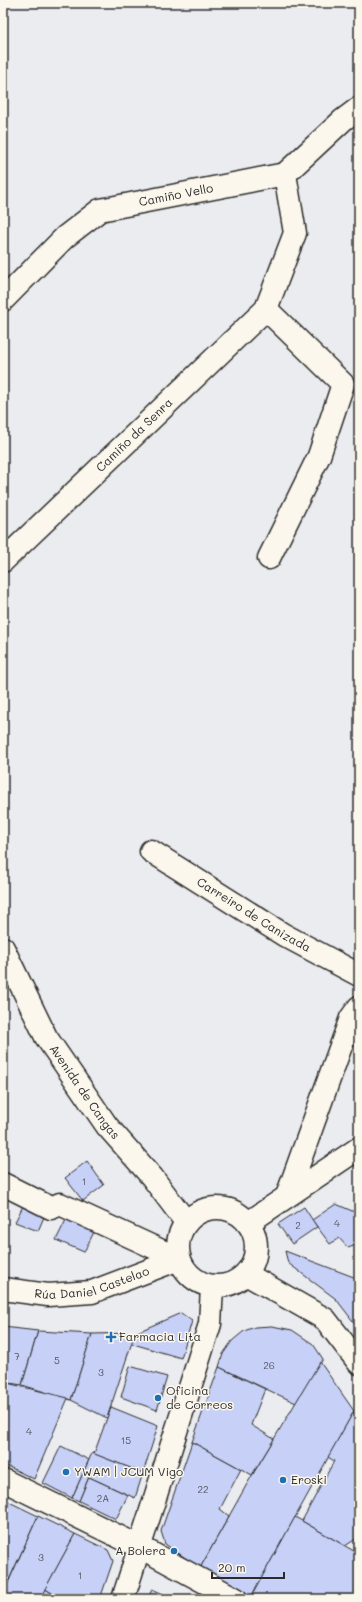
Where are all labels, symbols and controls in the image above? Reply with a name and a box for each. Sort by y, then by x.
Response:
street label: Camiño Vello [137,179,214,209]
street label: Camiño da Senra [92,394,175,475]
street label: Carreiro de Canizada [194,873,314,955]
street label: Avenida de Cangas [47,1041,124,1142]
house number: 1 [82,1174,86,1188]
house number: 4 [334,1216,340,1230]
house number: 2 [295,1218,301,1232]
street label: Rúa Daniel Castelao [34,1262,151,1302]
place label: Farmacia Lita [119,1328,201,1344]
marker: Farmacia Lita [106,1332,116,1342]
house number: 7 [14,1349,20,1363]
house number: 5 [54,1353,60,1367]
house number: 26 [263,1358,275,1372]
house number: 3 [98,1365,104,1379]
place label: Oficina de Correos [166,1382,233,1412]
marker: Oficina de Correos [153,1393,163,1403]
house number: 4 [26,1424,32,1438]
house number: 15 [121,1433,131,1447]
place label: YWAM | JCUM Vigo [74,1463,183,1479]
marker: YWAM | JCUM Vigo [61,1467,71,1477]
place label: Eroski [291,1471,327,1487]
marker: Eroski [278,1475,288,1485]
house number: 22 [197,1482,209,1496]
house number: 2A [97,1491,109,1505]
place label: A Bolera [115,1542,166,1558]
marker: A Bolera [169,1546,179,1556]
house number: 3 [38,1550,44,1564]
scale bar [212,1554,284,1580]
text: 20 m [218,1559,246,1575]
house number: 1 [78,1568,82,1582]

